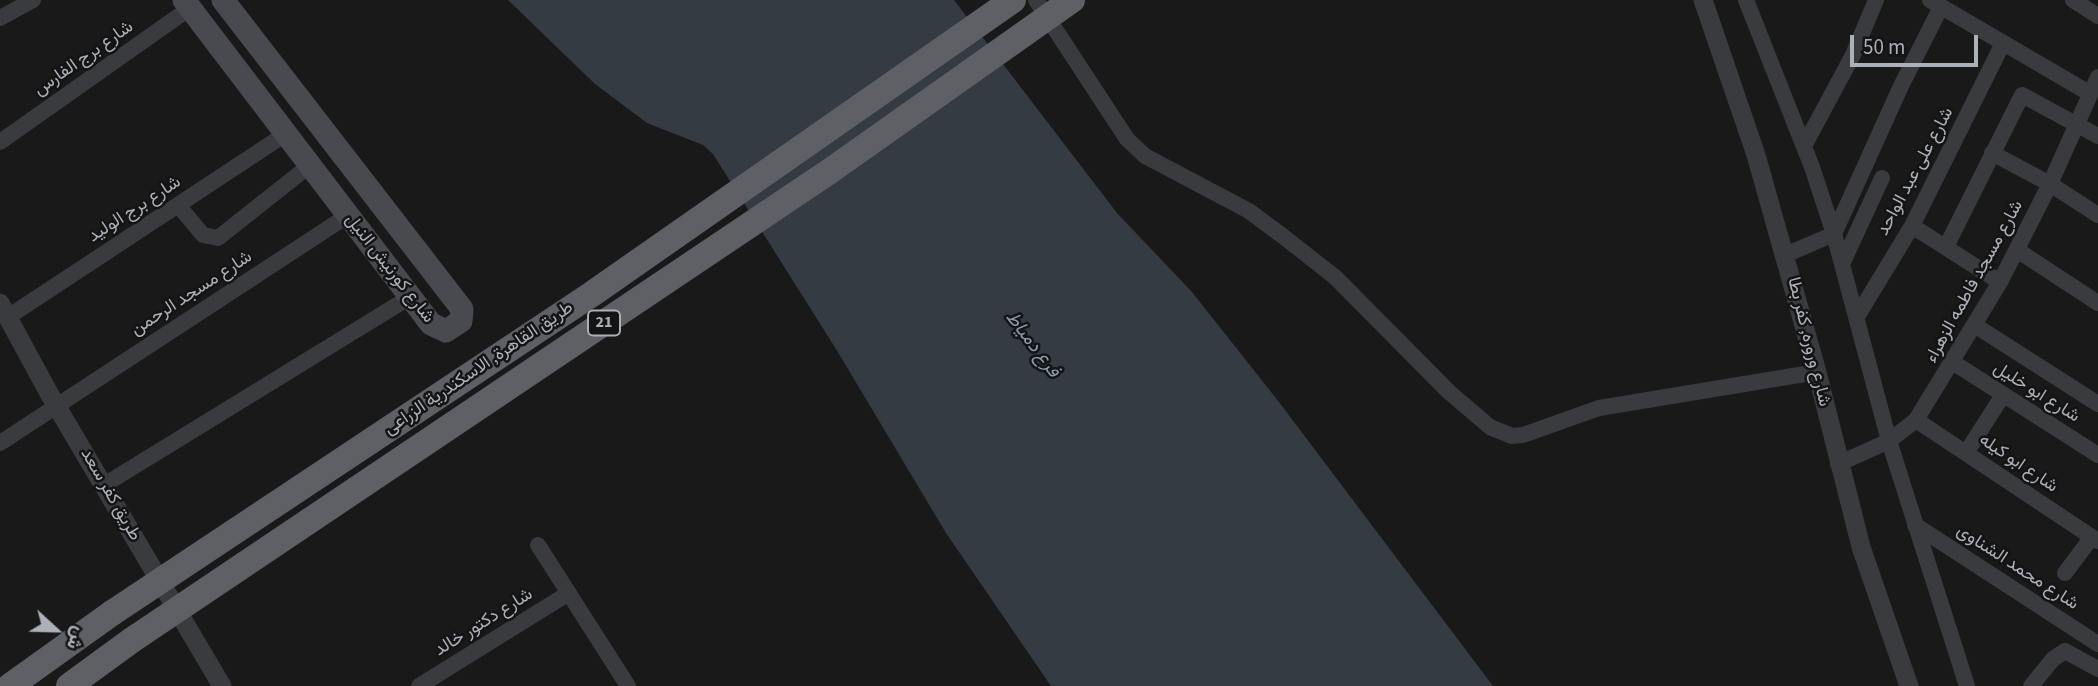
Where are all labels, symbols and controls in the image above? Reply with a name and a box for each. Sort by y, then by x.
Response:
street label: شارع برج الفارس [30,17,138,101]
scale bar [1853,21,1981,65]
text: 50 m [1863,32,1905,62]
street label: شارع على عبد الواحد [1873,104,1959,240]
street label: شارع برج الوليد [85,172,185,248]
street label: شارع مسجد فاطمه الزهراء [1921,197,2029,367]
street label: شارع كورنيش النيل [340,210,438,328]
street label: شارع مسجد الرحمن [127,247,257,341]
street label: شارع وروره, كفر بطا [1781,275,1835,409]
street label: طريق القاهرة, الاسكندرية الزراعى [380,298,578,440]
water label: فرع دمياط [1000,307,1064,383]
road number: 21 [588,310,620,336]
street label: شارع ابو خليل [1989,358,2083,428]
street label: شارع ابو كيله [1974,430,2062,498]
street label: طريق كفر سعد [75,445,145,545]
street label: شارع محمد الشناوى [1952,520,2082,616]
street label: شارع دكتور خالد [431,584,537,662]
north arrow [21,595,91,665]
text: ش [59,622,93,654]

